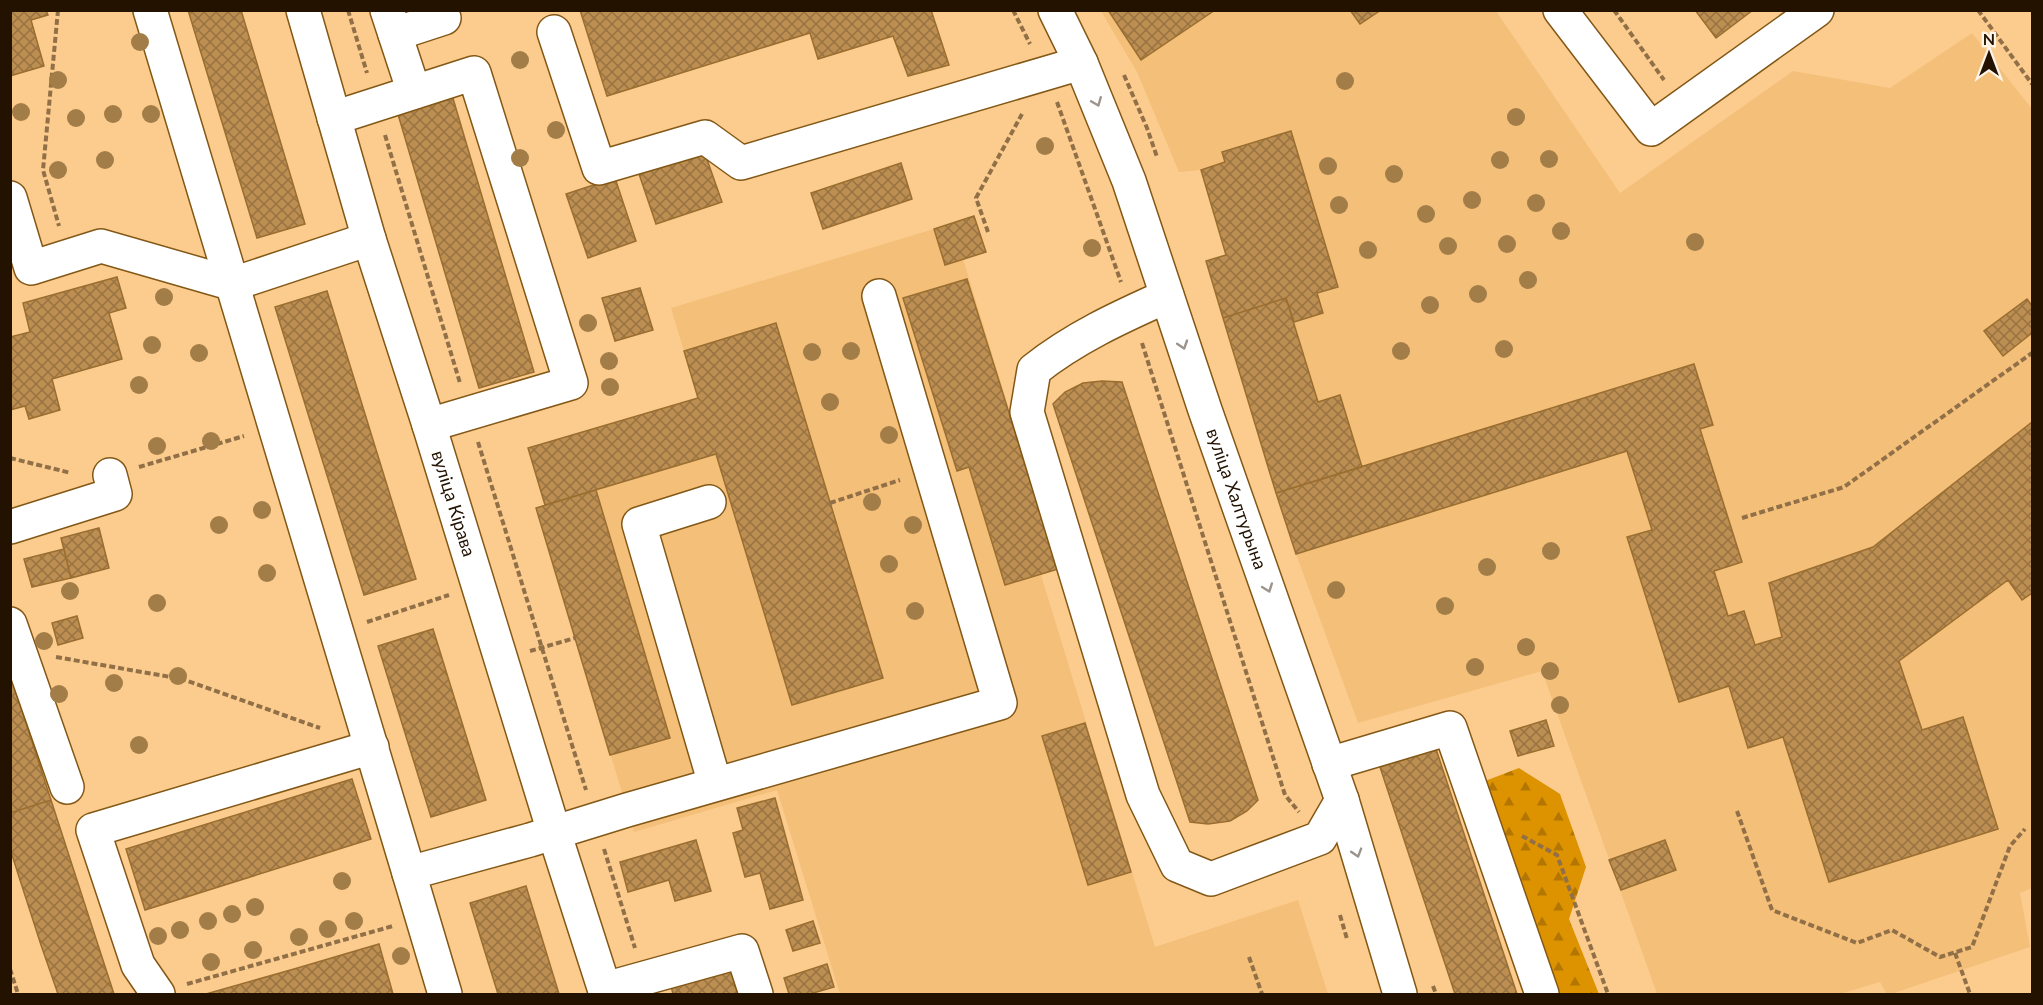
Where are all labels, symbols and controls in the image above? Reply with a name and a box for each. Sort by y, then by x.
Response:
north arrow [1959,24,2019,84]
text: N [1983,29,1995,48]
one-way arrow [1090,96,1102,107]
one-way arrow [1176,339,1189,350]
street label: вуліца Халтурына [1202,425,1272,572]
street label: вуліца Кірава [427,448,481,559]
one-way arrow [1261,583,1274,593]
one-way arrow [1350,847,1362,858]

